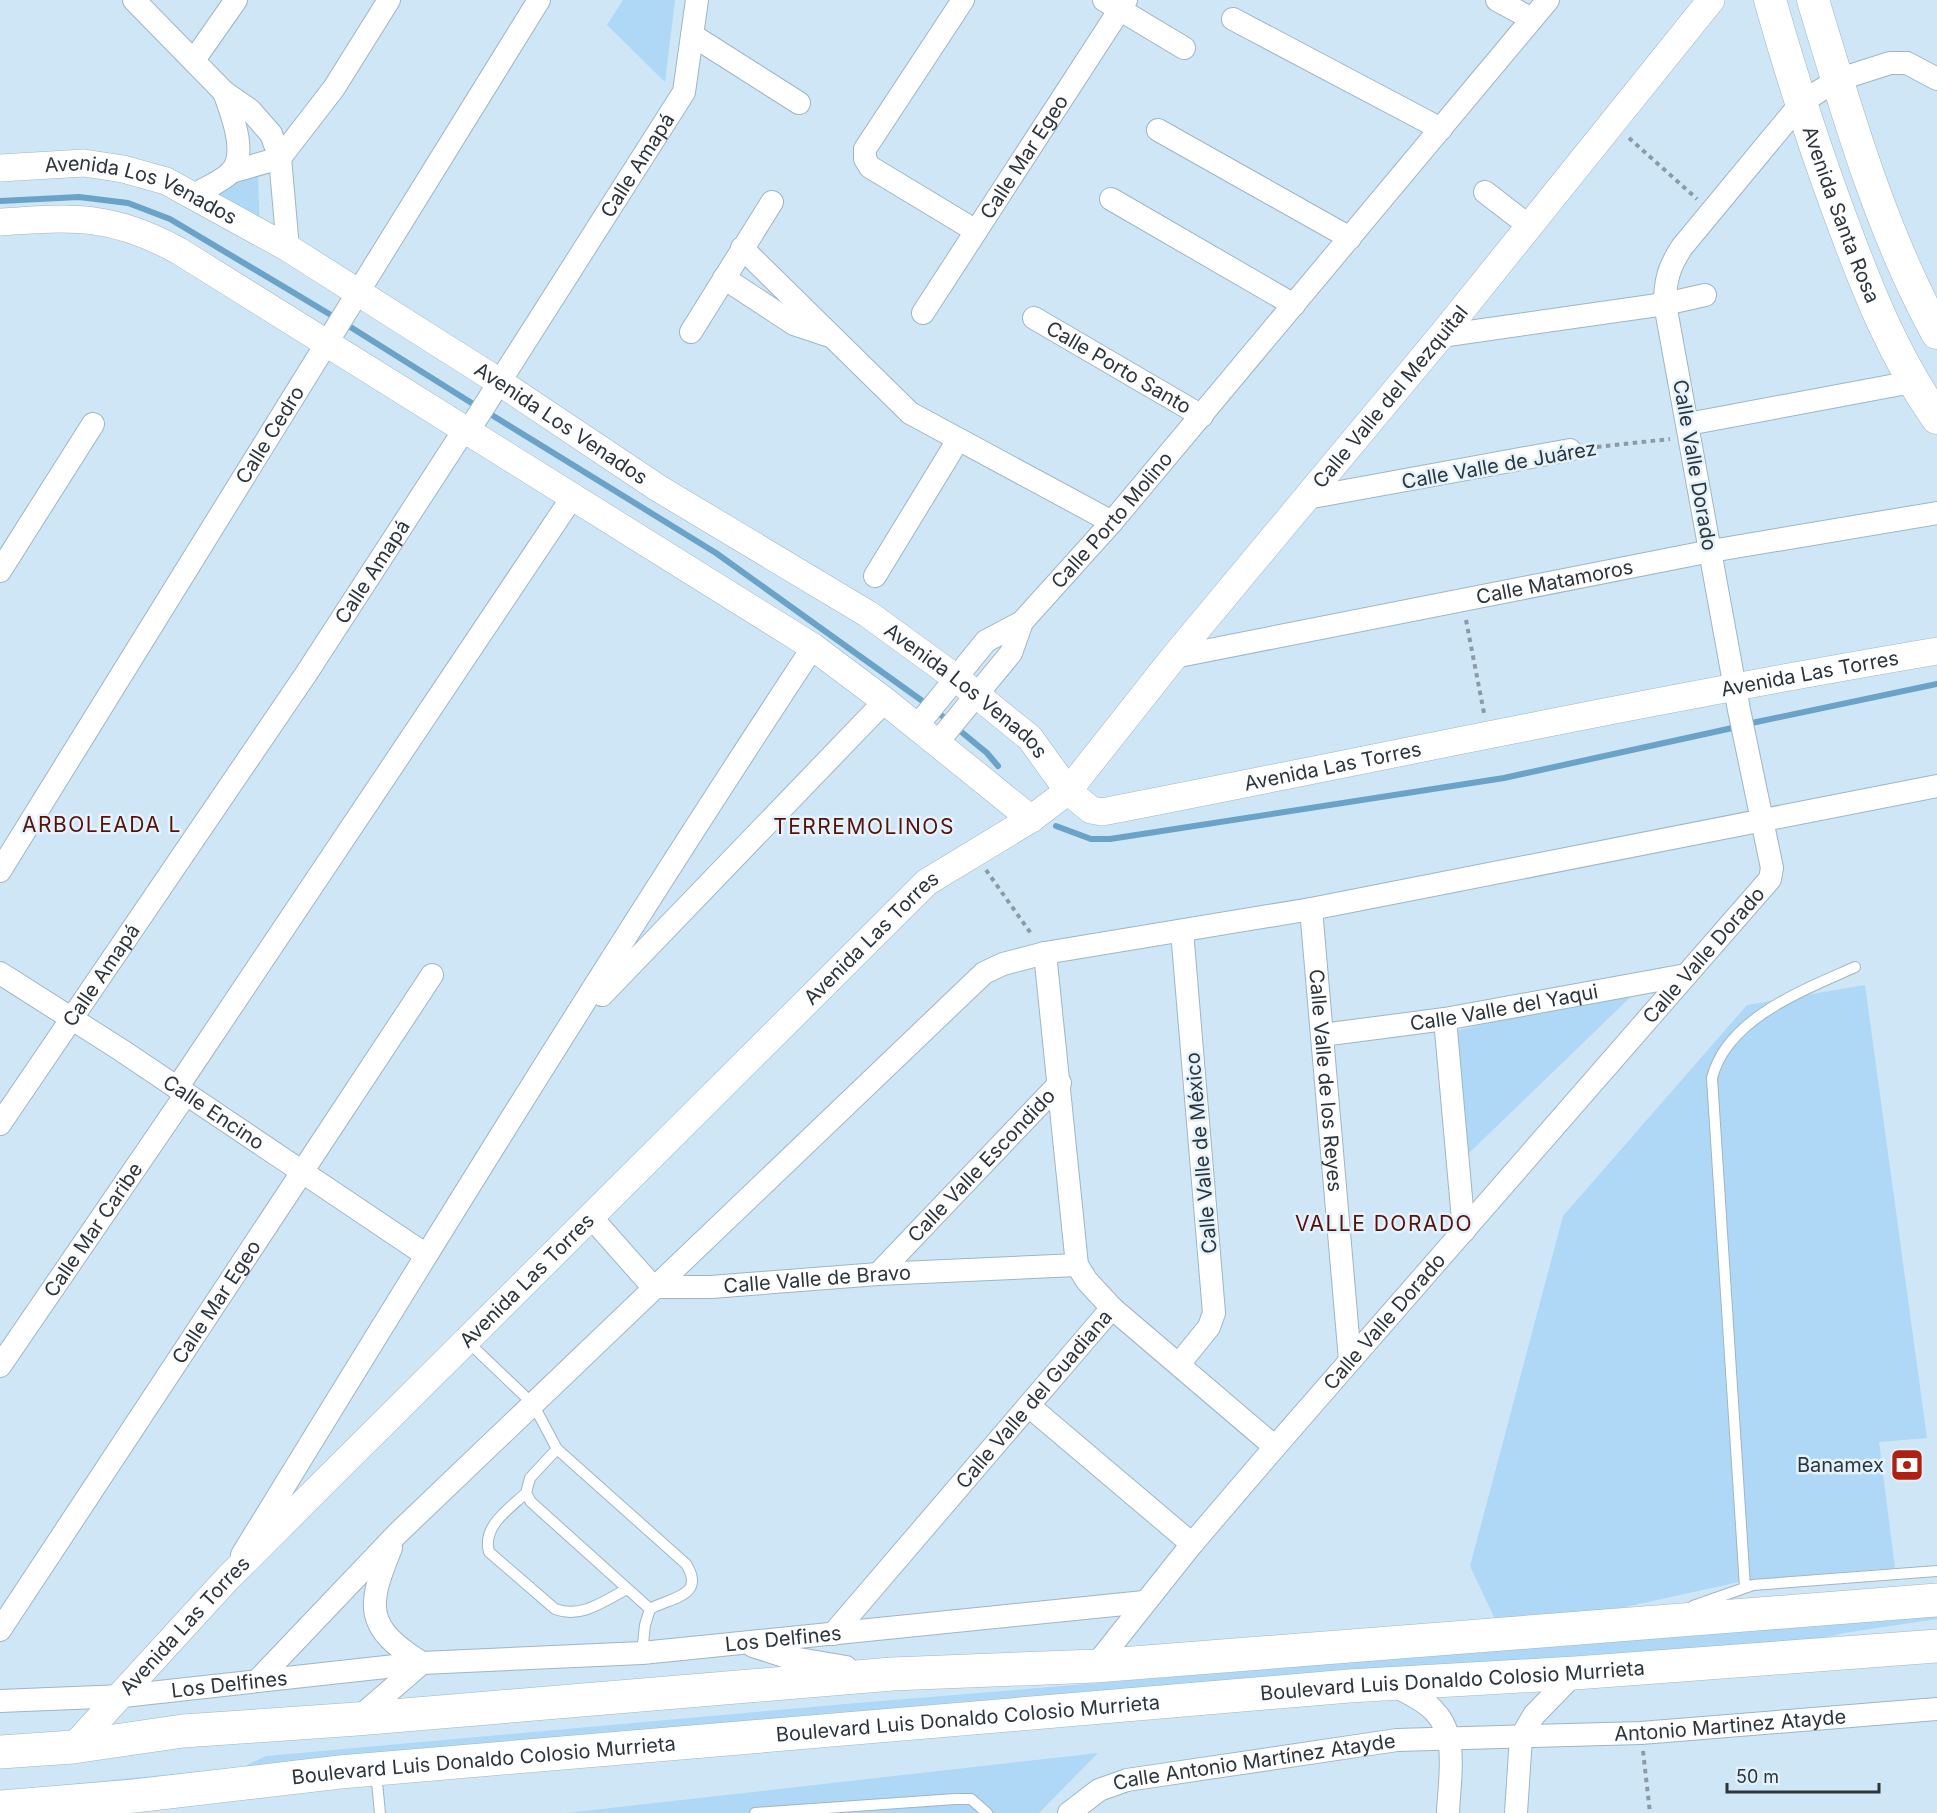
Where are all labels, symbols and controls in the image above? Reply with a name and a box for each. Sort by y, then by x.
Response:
street label: Calle Mar Egeo [975,90,1073,224]
street label: Calle Amapá [595,108,680,222]
street label: Avenida Santa Rosa [1797,123,1885,307]
street label: Avenida Los Venados [44,150,241,230]
street label: Calle Valle del Mezquital [1308,300,1473,493]
street label: Calle Porto Santo [1042,316,1195,419]
street label: Avenida Los Venados [470,357,652,490]
street label: Calle Valle Dorado [1668,378,1722,552]
street label: Calle Cedro [231,381,309,488]
street label: Calle Valle de Juárez [1400,436,1598,494]
street label: Calle Porto Molino [1046,447,1177,593]
street label: Calle Amapá [330,515,415,628]
street label: Calle Matamoros [1474,555,1635,609]
street label: Avenida Los Venados [880,618,1052,763]
street label: Avenida Las Torres [1719,646,1901,701]
street label: Avenida Las Torres [1242,737,1423,796]
district label: ARBOLEADA L [22,812,182,837]
district label: TERREMOLINOS [773,814,955,839]
street label: Avenida Las Torres [799,866,943,1010]
street label: Calle Valle Dorado [1638,882,1770,1028]
street label: Calle Amapá [58,919,145,1031]
street label: Calle Valle de los Reyes [1304,968,1347,1193]
street label: Calle Valle del Yaqui [1408,979,1600,1035]
street label: Calle Valle de México [1180,1051,1222,1255]
street label: Calle Encino [158,1070,269,1155]
street label: Calle Valle Escondido [903,1084,1060,1247]
street label: Calle Mar Caribe [39,1158,148,1302]
street label: Avenida Las Torres [455,1208,599,1353]
district label: VALLE DORADO [1295,1211,1473,1236]
street label: Calle Mar Egeo [167,1236,266,1368]
street label: Calle Valle Dorado [1318,1248,1450,1395]
street label: Calle Valle de Bravo [723,1261,911,1298]
street label: Calle Valle del Guadiana [951,1305,1117,1494]
bank icon: Banamex [1889,1447,1925,1483]
place label: Banamex [1797,1453,1884,1477]
street label: Avenida Las Torres [115,1551,255,1700]
street label: Los Delfines [724,1621,843,1656]
street label: Boulevard Luis Donaldo Colosio Murrieta [1259,1656,1646,1706]
street label: Los Delfines [170,1666,289,1703]
street label: Boulevard Luis Donaldo Colosio Murrieta [775,1690,1161,1747]
street label: Antonio Martinez Atayde [1614,1704,1847,1746]
street label: Calle Antonio Martínez Atayde [1110,1728,1397,1796]
street label: Boulevard Luis Donaldo Colosio Murrieta [290,1731,677,1790]
scale bar [1727,1756,1878,1794]
text: 50 m [1736,1766,1779,1787]

